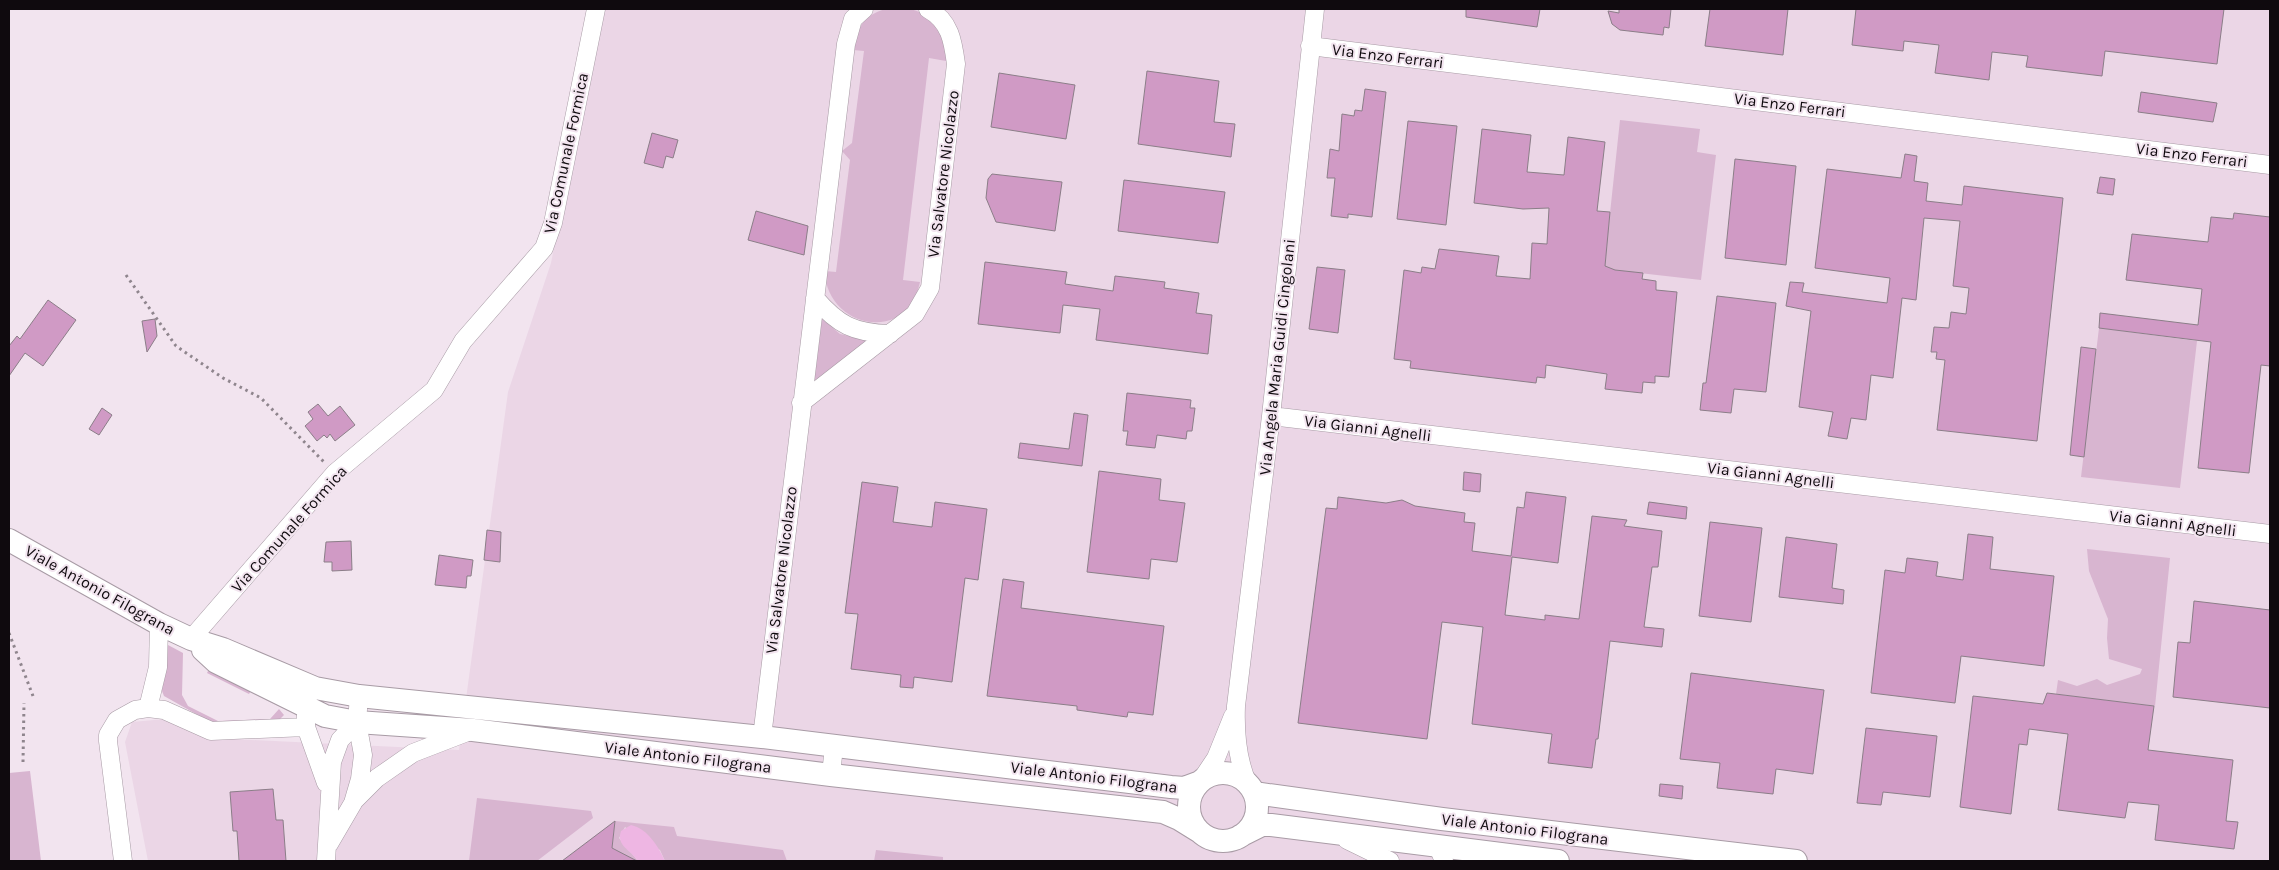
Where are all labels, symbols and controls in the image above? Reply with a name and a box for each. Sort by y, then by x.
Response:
street label: Via Enzo Ferrari [1331,40,1445,72]
street label: Via Comunale Formica [540,71,592,235]
street label: Via Salvatore Nicolazzo [923,89,963,259]
street label: Via Enzo Ferrari [1733,89,1847,121]
street label: Via Enzo Ferrari [2135,139,2249,171]
street label: Via Angela Maria Guidi Cingolani [1255,238,1299,476]
street label: Via Gianni Agnelli [1303,411,1433,445]
street label: Via Gianni Agnelli [1706,458,1836,492]
street label: Via Comunale Formica [227,462,351,596]
street label: Via Salvatore Nicolazzo [761,485,801,655]
street label: Via Gianni Agnelli [2108,506,2238,540]
street label: Viale Antonio Filograna [22,541,178,639]
street label: Viale Antonio Filograna [603,737,773,777]
street label: Viale Antonio Filograna [1009,757,1179,797]
street label: Viale Antonio Filograna [1440,809,1610,849]

